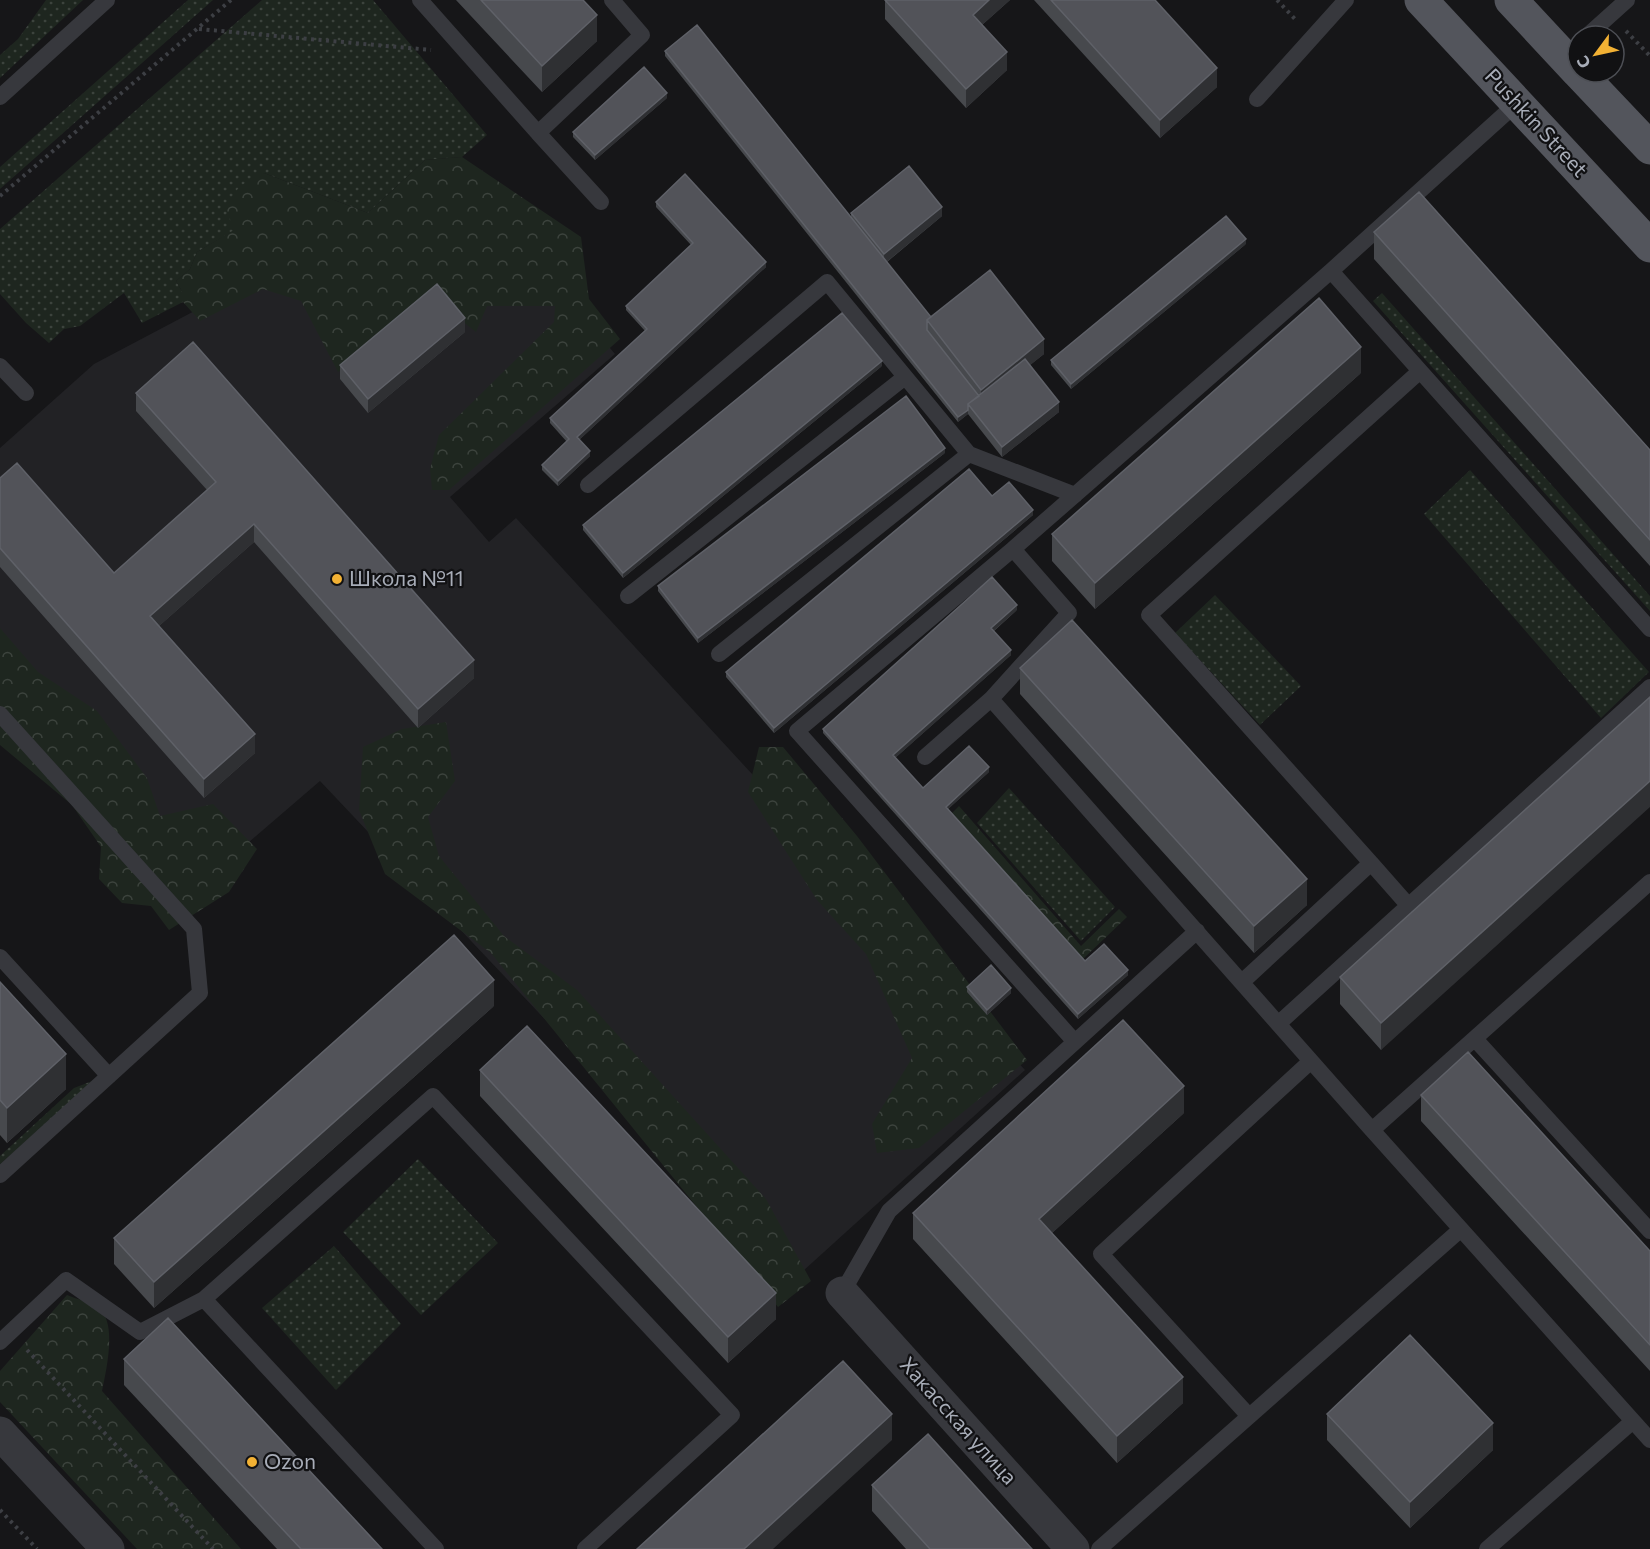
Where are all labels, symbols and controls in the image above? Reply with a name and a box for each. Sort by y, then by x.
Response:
north arrow [1566,24,1626,84]
text: С [1572,53,1594,72]
street label: Pushkin Street [1481,63,1594,181]
place label: Школа №11 [349,565,464,590]
marker: Школа №11 [330,572,344,586]
street label: Хакасская улица [895,1351,1023,1489]
place label: Ozon [264,1448,316,1473]
marker: Ozon [245,1455,259,1469]

